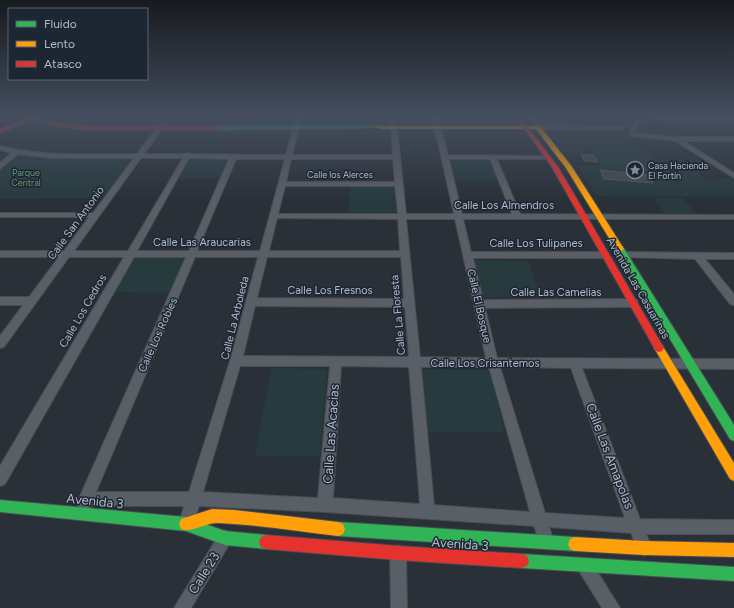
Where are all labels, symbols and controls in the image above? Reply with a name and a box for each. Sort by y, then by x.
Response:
legend [8,8,148,80]
text: Fluido [44,17,77,31]
text: Lento [44,37,75,51]
text: Atasco [44,57,82,71]
place icon: Casa Hacienda El Fortín [625,160,645,180]
place label: Casa Hacienda El Fortín [648,160,709,181]
park label: Parque Central [11,167,41,188]
street label: Calle los Alerces [307,169,373,180]
street label: Calle San Antonio [45,184,107,262]
street label: Calle Los Almendros [454,199,554,212]
street label: Avenida Las Casuarinas [604,235,672,341]
street label: Calle Las Araucarias [153,236,251,249]
street label: Calle Los Tulipanes [489,237,583,250]
street label: Calle El Bosque [464,268,494,344]
street label: Calle Los Cedros [57,272,109,350]
street label: Calle La Floresta [388,274,408,356]
street label: Calle La Arboleda [218,275,252,361]
street label: Calle Los Fresnos [287,284,373,297]
street label: Calle Las Camelias [511,286,601,299]
street label: Calle Los Robles [136,296,180,374]
street label: Calle Los Crisantemos [430,357,540,370]
street label: Calle Las Acacias [320,384,342,484]
street label: Calle Las Amapolas [583,401,637,511]
street label: Avenida 3 [66,491,124,511]
street label: Avenida 3 [431,535,489,553]
street label: Calle 23 [185,549,223,597]

